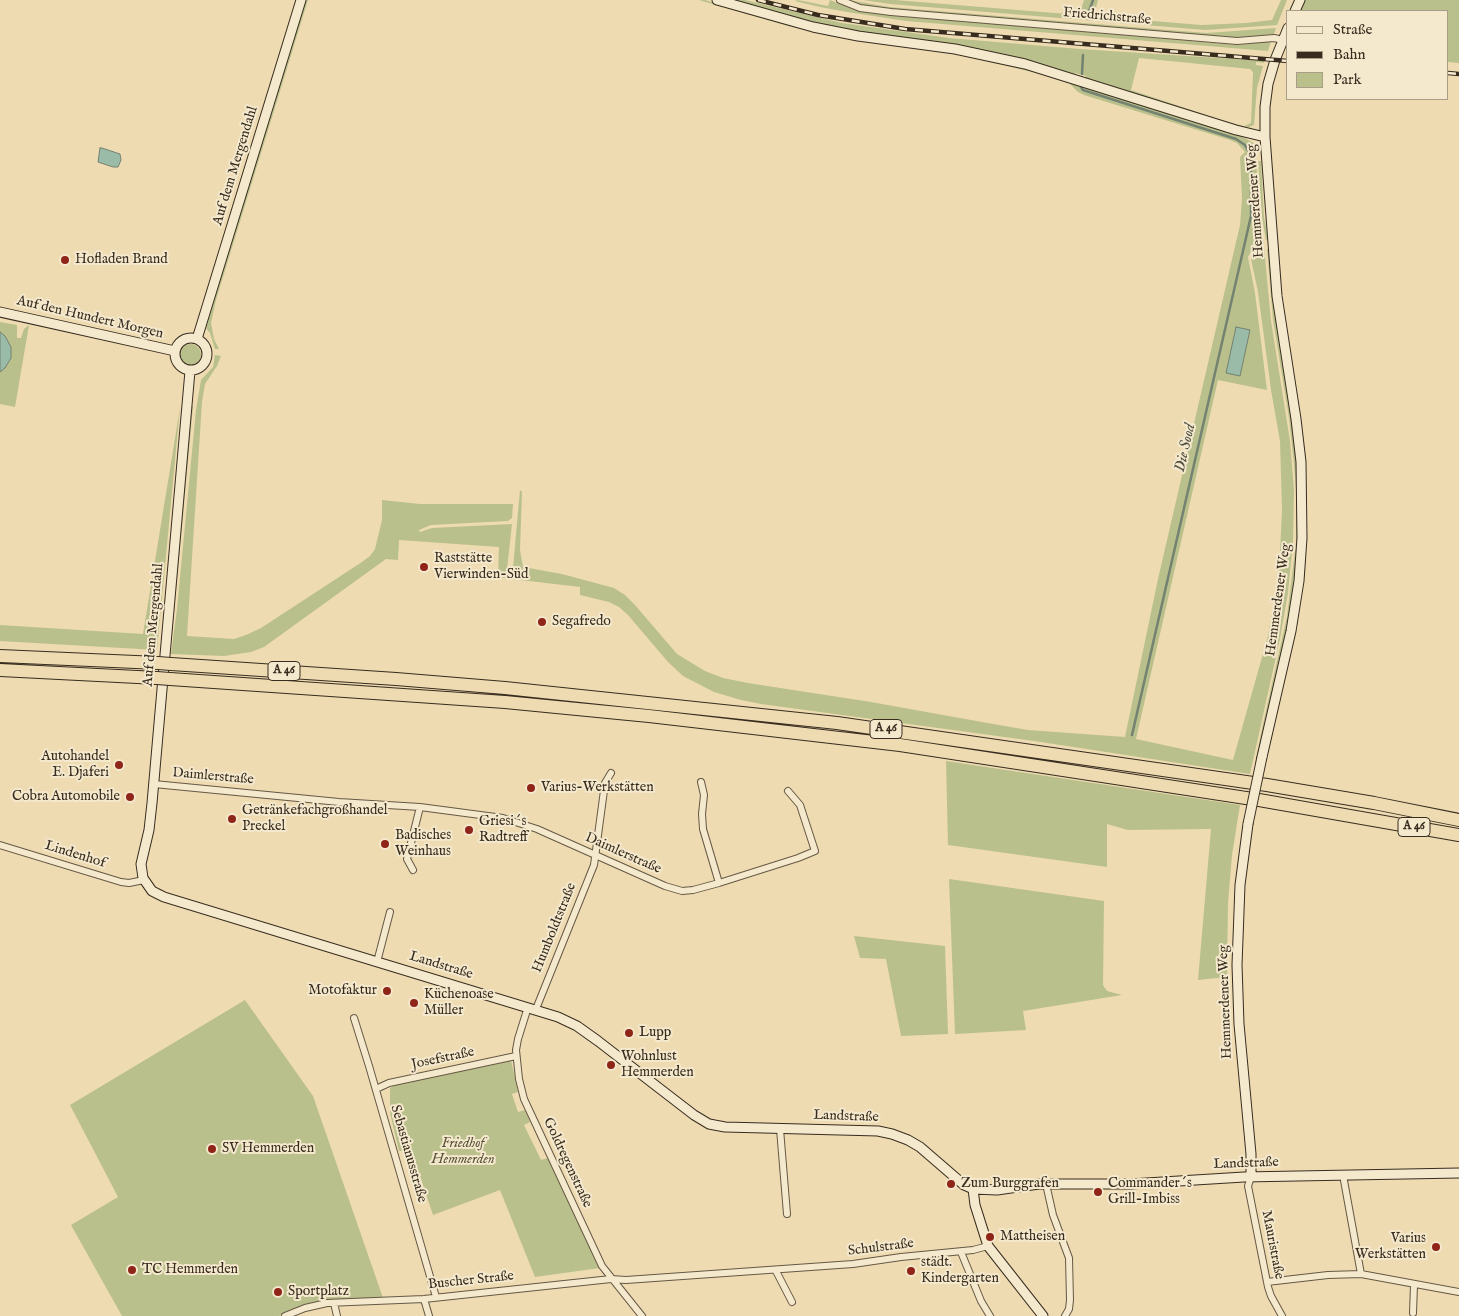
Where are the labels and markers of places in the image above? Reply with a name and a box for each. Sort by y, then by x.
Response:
place label: Hofladen Brand [75,252,168,268]
marker: Hofladen Brand [59,254,71,266]
place label: Raststätte Vierwinden-Süd [434,551,529,584]
marker: Raststätte Vierwinden-Süd [418,561,430,573]
place label: Segafredo [552,614,611,630]
marker: Segafredo [536,616,548,628]
place label: Autohandel E. Djaferi [41,749,109,782]
marker: Autohandel E. Djaferi [113,759,125,771]
place label: Varius-Werkstätten [541,780,654,796]
marker: Varius-Werkstätten [525,782,537,794]
place label: Cobra Automobile [12,789,120,805]
marker: Cobra Automobile [124,791,136,803]
place label: Getränkefachgroßhandel Preckel [242,803,388,836]
marker: Getränkefachgroßhandel Preckel [226,813,238,825]
place label: Griesi´s Radtreff [479,814,528,846]
marker: Griesi´s Radtreff [463,824,475,836]
place label: Badisches Weinhaus [395,828,451,860]
marker: Badisches Weinhaus [379,838,391,850]
place label: Motofaktur [308,983,377,999]
marker: Motofaktur [381,985,393,997]
place label: Küchenoase Müller [424,987,494,1020]
marker: Küchenoase Müller [408,997,420,1009]
place label: Lupp [639,1025,671,1041]
marker: Lupp [623,1027,635,1039]
place label: Wohnlust Hemmerden [621,1049,694,1082]
marker: Wohnlust Hemmerden [605,1059,617,1071]
place label: SV Hemmerden [222,1141,314,1157]
marker: SV Hemmerden [206,1143,218,1155]
place label: Zum Burggrafen [961,1176,1059,1192]
place label: Commander´s Grill-Imbiss [1108,1176,1192,1208]
marker: Zum Burggrafen [945,1178,957,1190]
marker: Commander´s Grill-Imbiss [1092,1186,1104,1198]
place label: Mattheisen [1000,1229,1065,1245]
marker: Mattheisen [984,1231,996,1243]
place label: Varius Werkstätten [1355,1231,1426,1264]
marker: Varius Werkstätten [1430,1241,1442,1253]
place label: städt. Kindergarten [921,1255,999,1288]
place label: TC Hemmerden [142,1262,238,1278]
marker: TC Hemmerden [126,1264,138,1276]
marker: städt. Kindergarten [905,1265,917,1277]
place label: Sportplatz [288,1284,349,1300]
marker: Sportplatz [272,1286,284,1298]

